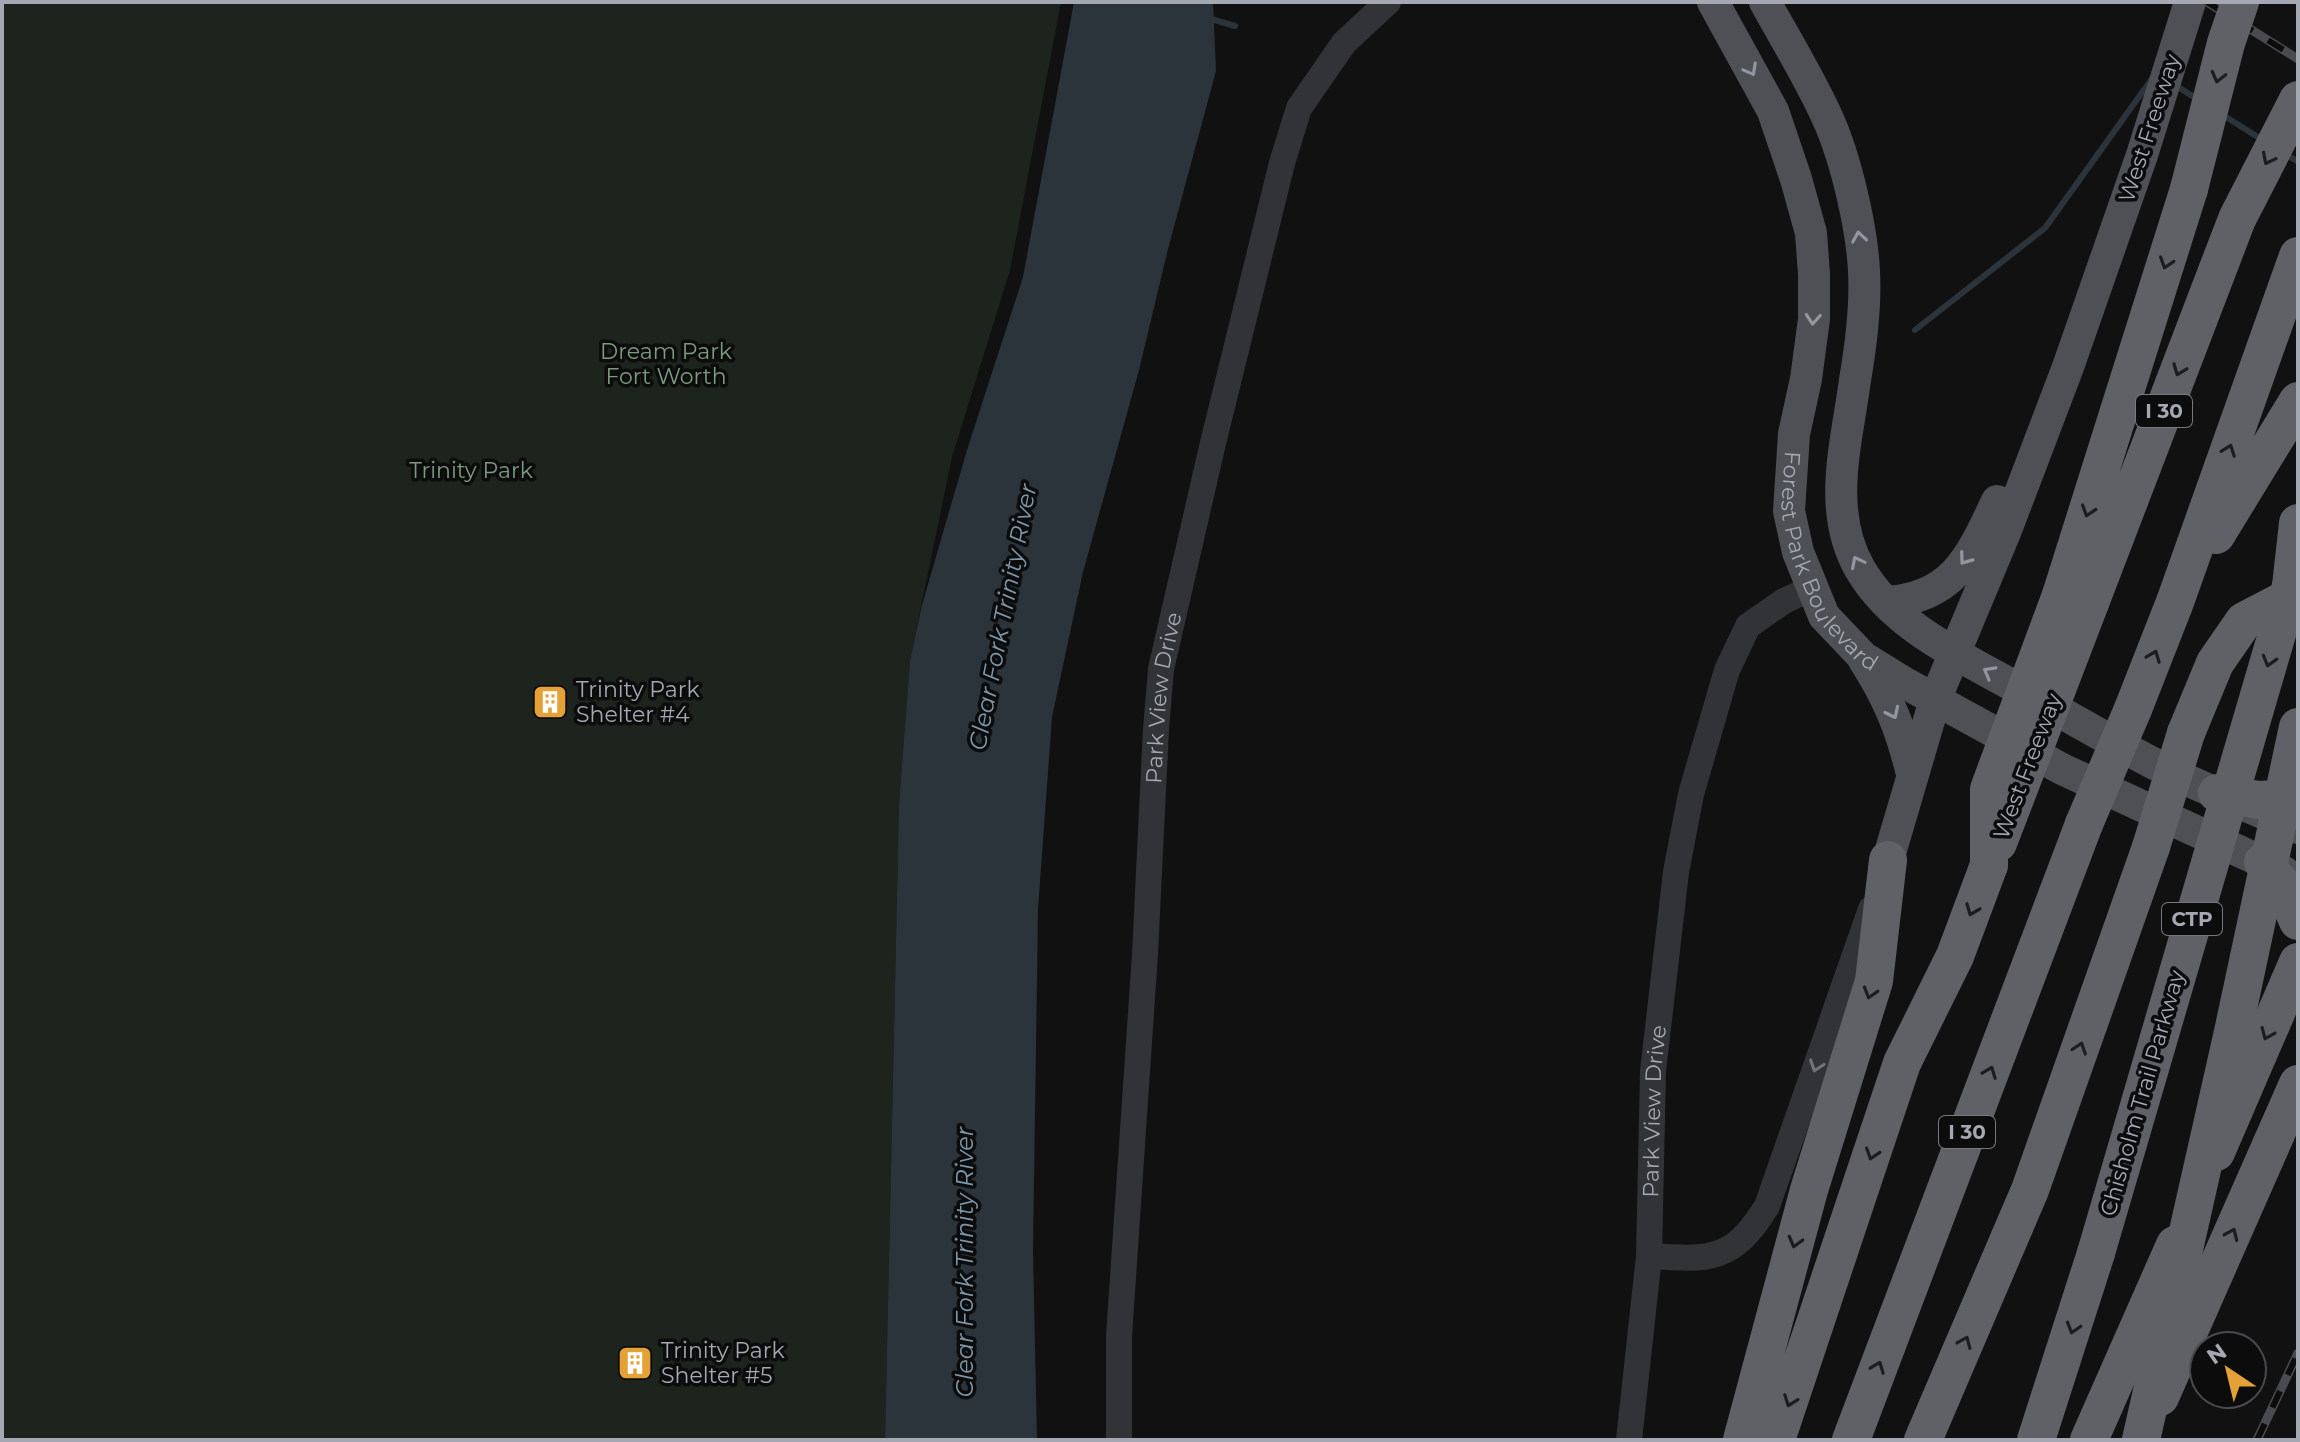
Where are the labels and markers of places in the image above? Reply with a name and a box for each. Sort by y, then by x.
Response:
place label: Trinity Park Shelter #4 [576,676,700,728]
building icon: Trinity Park Shelter #4 [531,683,569,721]
place label: Trinity Park Shelter #5 [661,1337,785,1389]
building icon: Trinity Park Shelter #5 [616,1344,654,1382]

